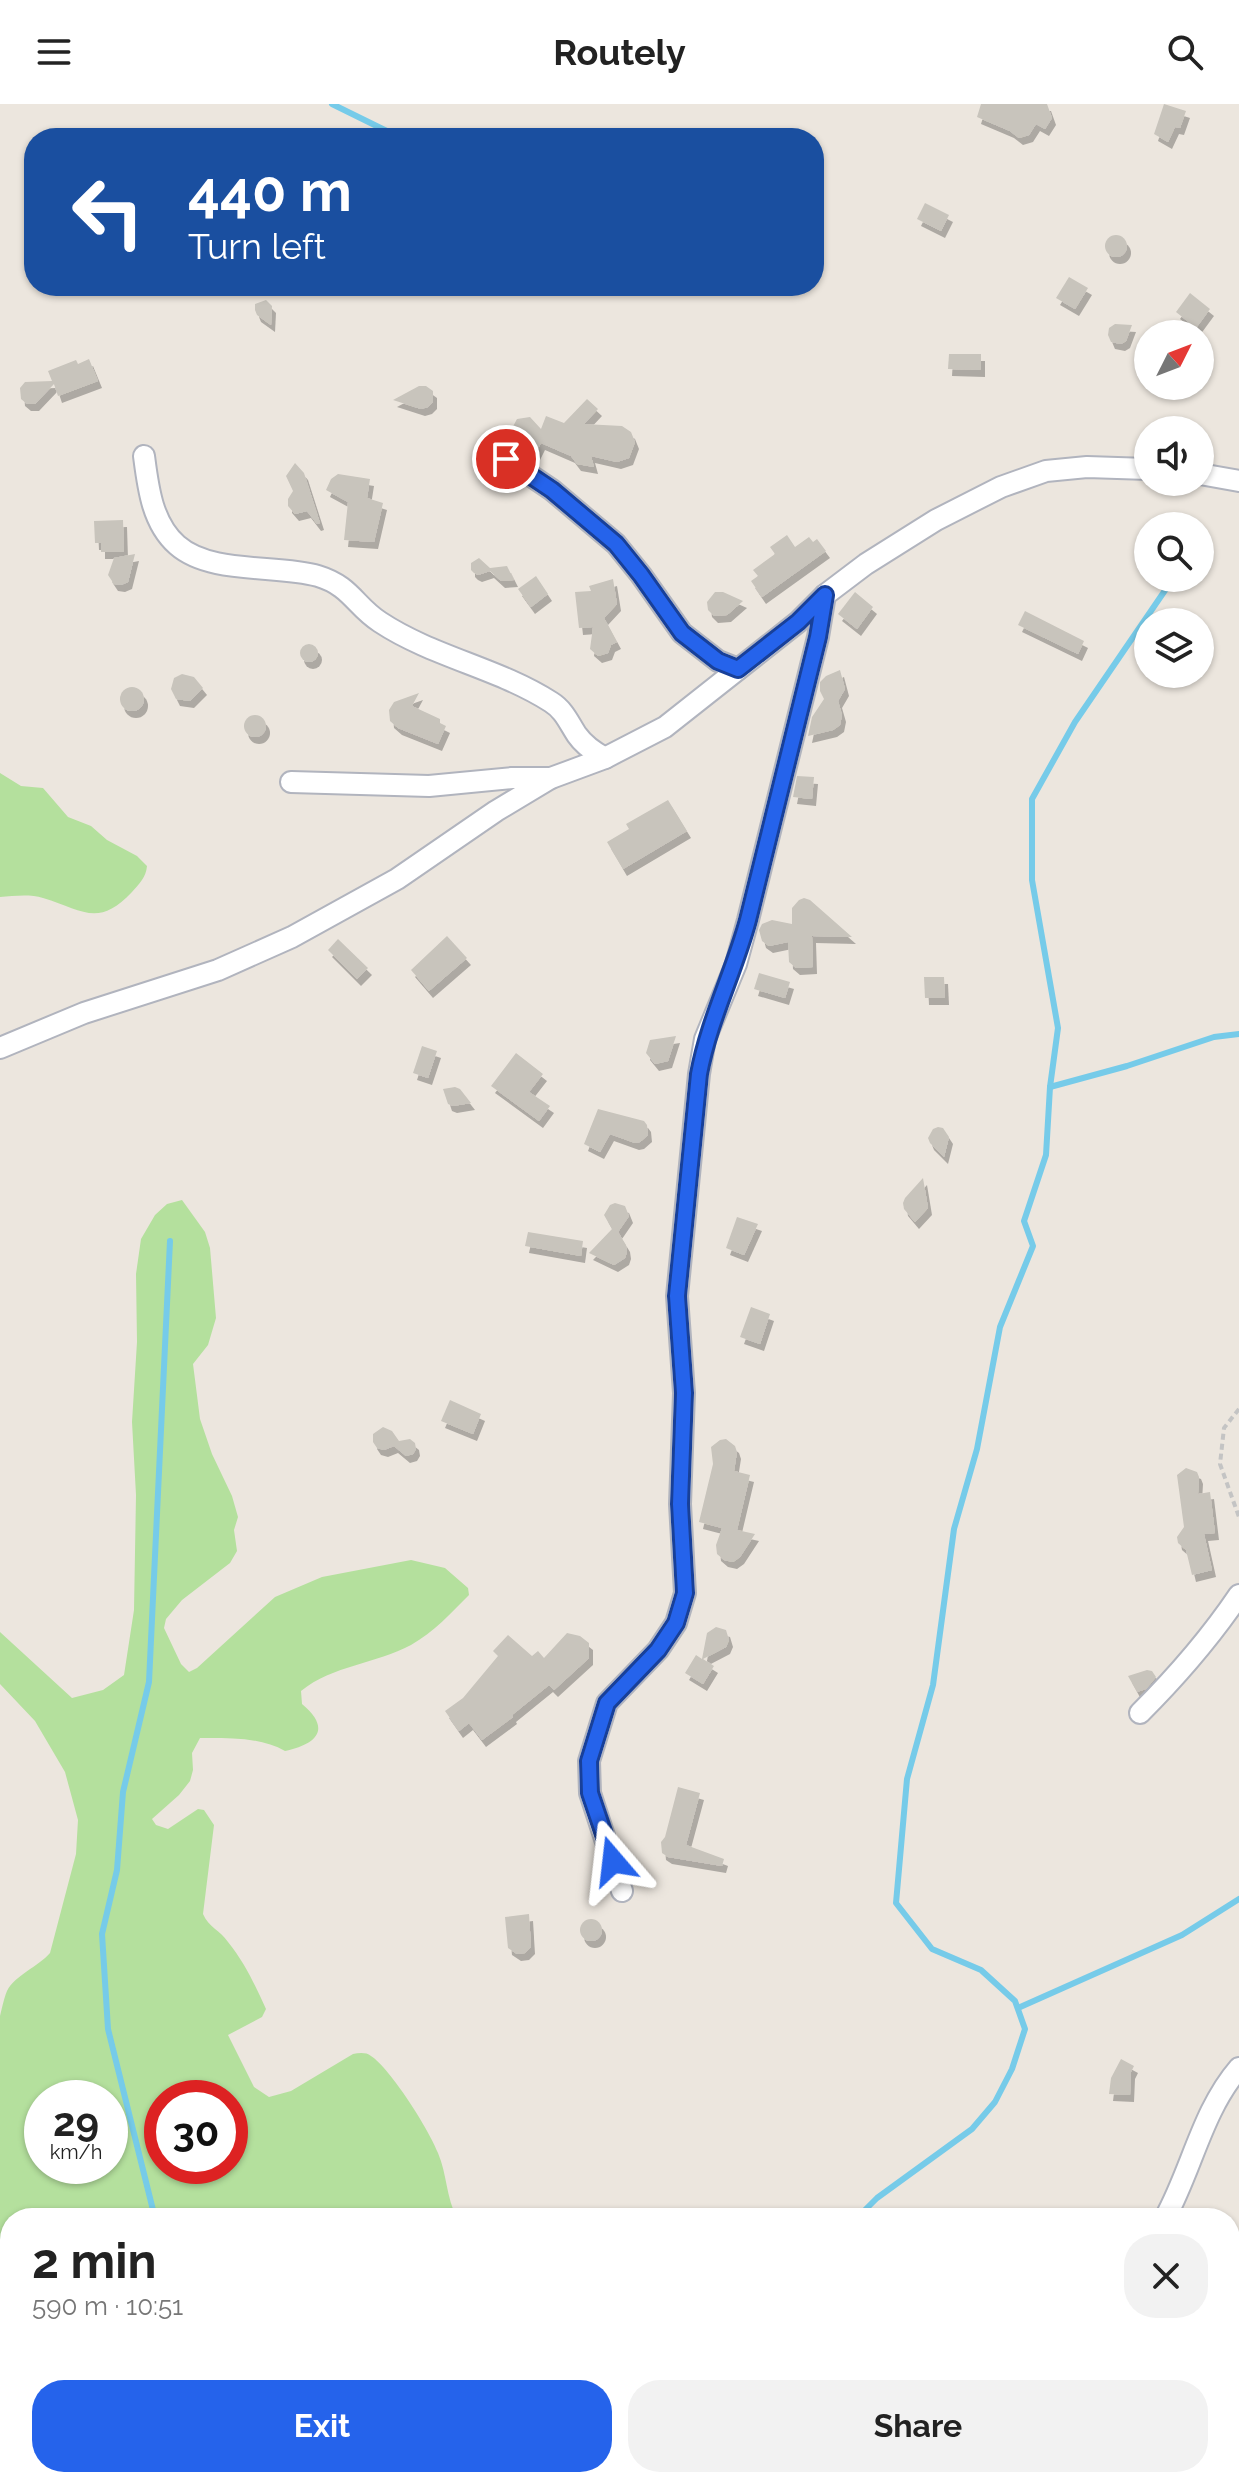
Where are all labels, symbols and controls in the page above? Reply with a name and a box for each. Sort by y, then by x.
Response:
icon: menu [32,30,76,74]
icon: search [1163,30,1207,74]
text: Routely [553,31,686,73]
text: 440 m [188,158,352,224]
icon: left [56,160,160,264]
text: Turn left [188,225,326,267]
north arrow [1134,320,1214,400]
map controls [1134,320,1214,688]
button: sound [1134,416,1214,496]
pin [472,425,540,493]
icon: arrive [484,437,528,481]
button: search [1134,512,1214,592]
button: layers [1134,608,1214,688]
position arrow [571,1819,655,1903]
speed limit sign: 30 [144,2080,248,2184]
text: 29 [53,2098,99,2145]
text: km/h [50,2140,102,2164]
text: 2 min [32,2233,157,2289]
button: close [1124,2234,1208,2318]
text: 590 m · 10:51 [32,2291,183,2321]
button: Exit [32,2380,612,2472]
button: Share [628,2380,1208,2472]

